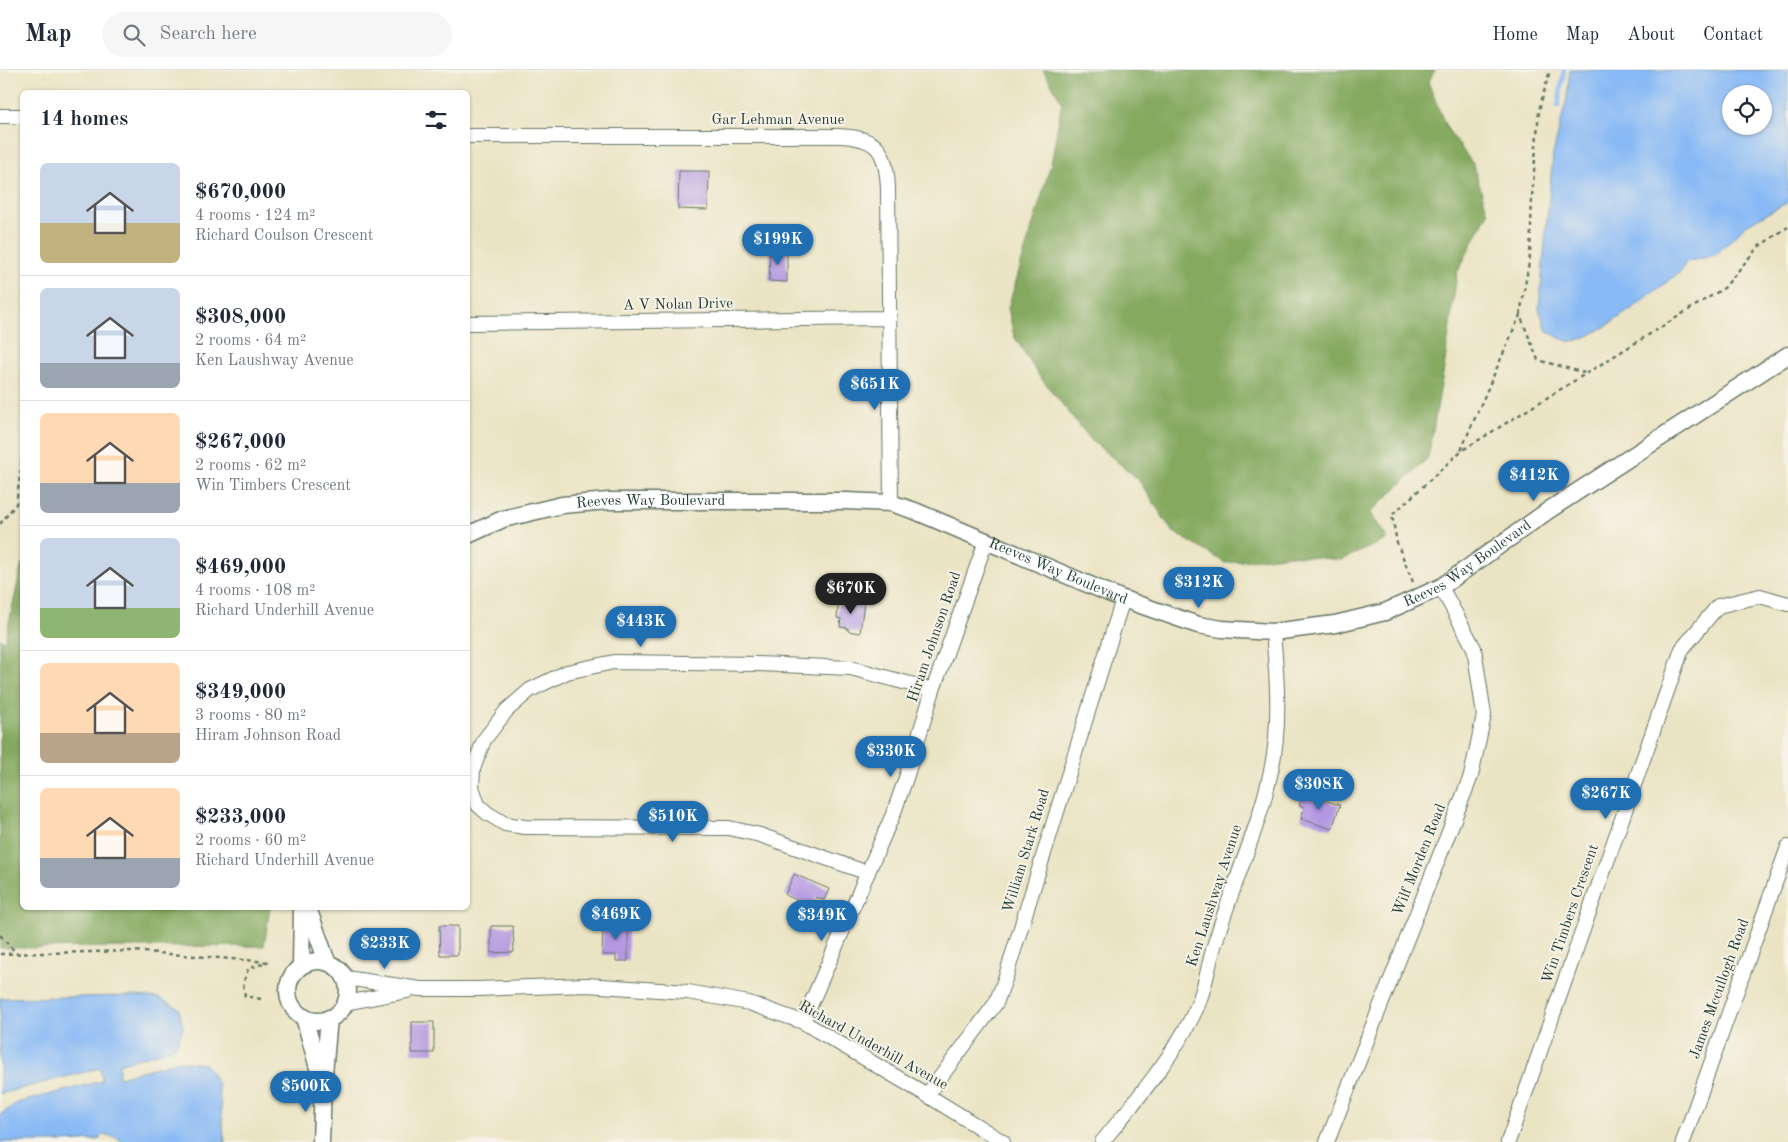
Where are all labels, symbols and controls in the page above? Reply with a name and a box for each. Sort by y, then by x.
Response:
search box [102,12,452,57]
icon: search [120,21,148,49]
text: Map [25,23,72,47]
text: Search here [160,25,257,44]
text: Home [1492,26,1538,44]
text: Map [1566,26,1599,44]
text: About [1627,26,1675,44]
text: Contact [1703,26,1763,44]
map controls [1722,85,1772,135]
button: locate [1722,85,1772,135]
icon: filters [422,106,450,134]
text: 14 homes [40,109,128,130]
street label: Gar Lehman Avenue [712,113,845,128]
text: $670,000 [195,182,286,203]
icon: home [80,183,140,243]
text: 4 rooms · 124 m² [195,208,315,224]
pin: $199K [743,224,813,266]
text: Richard Coulson Crescent [195,228,373,244]
text: $199K [753,232,803,248]
street label: A V Nolan Drive [623,297,733,313]
text: $308,000 [195,307,286,328]
icon: home [80,308,140,368]
text: 2 rooms · 64 m² [195,333,306,349]
text: Ken Laushway Avenue [195,353,354,369]
pin: $651K [840,368,910,411]
text: $651K [850,377,900,393]
text: $267,000 [195,432,286,453]
icon: home [80,433,140,493]
text: 2 rooms · 62 m² [195,458,306,474]
pin: $412K [1499,460,1569,502]
text: $412K [1509,468,1559,484]
text: Win Timbers Crescent [195,478,351,494]
street label: Reeves Way Boulevard [576,494,726,511]
street label: Reeves Way Boulevard [1401,517,1534,610]
street label: Reeves Way Boulevard [986,536,1130,607]
text: $469,000 [195,557,286,578]
icon: home [80,558,140,618]
pin: $312K [1164,566,1234,609]
street label: Hiram Johnson Road [906,570,964,704]
pin: $670K [816,572,886,615]
text: $312K [1174,575,1224,591]
text: $670K [826,581,876,597]
text: 4 rooms · 108 m² [195,583,315,599]
text: Richard Underhill Avenue [195,603,374,619]
pin: $443K [606,606,676,648]
text: $443K [616,614,666,630]
text: $349,000 [195,682,286,703]
icon: home [80,683,140,743]
text: 3 rooms · 80 m² [195,708,306,724]
text: Hiram Johnson Road [195,728,341,744]
pin: $330K [856,736,926,778]
text: $330K [866,744,916,760]
pin: $308K [1284,768,1354,811]
text: $308K [1294,777,1344,793]
pin: $267K [1571,778,1641,820]
text: $267K [1581,786,1631,802]
street label: William Stark Road [1001,787,1053,915]
pin: $510K [638,800,708,843]
street label: Wilf Morden Road [1391,802,1449,918]
text: $233,000 [195,807,286,828]
icon: home [80,808,140,868]
text: $510K [648,809,698,825]
street label: Ken Laushway Avenue [1185,823,1245,969]
text: 2 rooms · 60 m² [195,833,306,849]
street label: Win Timbers Crescent [1540,842,1602,986]
text: Richard Underhill Avenue [195,853,374,869]
pin: $469K [581,898,651,941]
pin: $349K [787,900,857,942]
text: $469K [591,907,641,923]
text: $349K [797,908,847,924]
street label: James Mccullogh Road [1688,917,1752,1061]
pin: $233K [350,928,420,970]
text: $233K [360,936,410,952]
street label: Richard Underhill Avenue [796,999,950,1093]
pin: $500K [271,1070,341,1113]
text: $500K [281,1079,331,1095]

